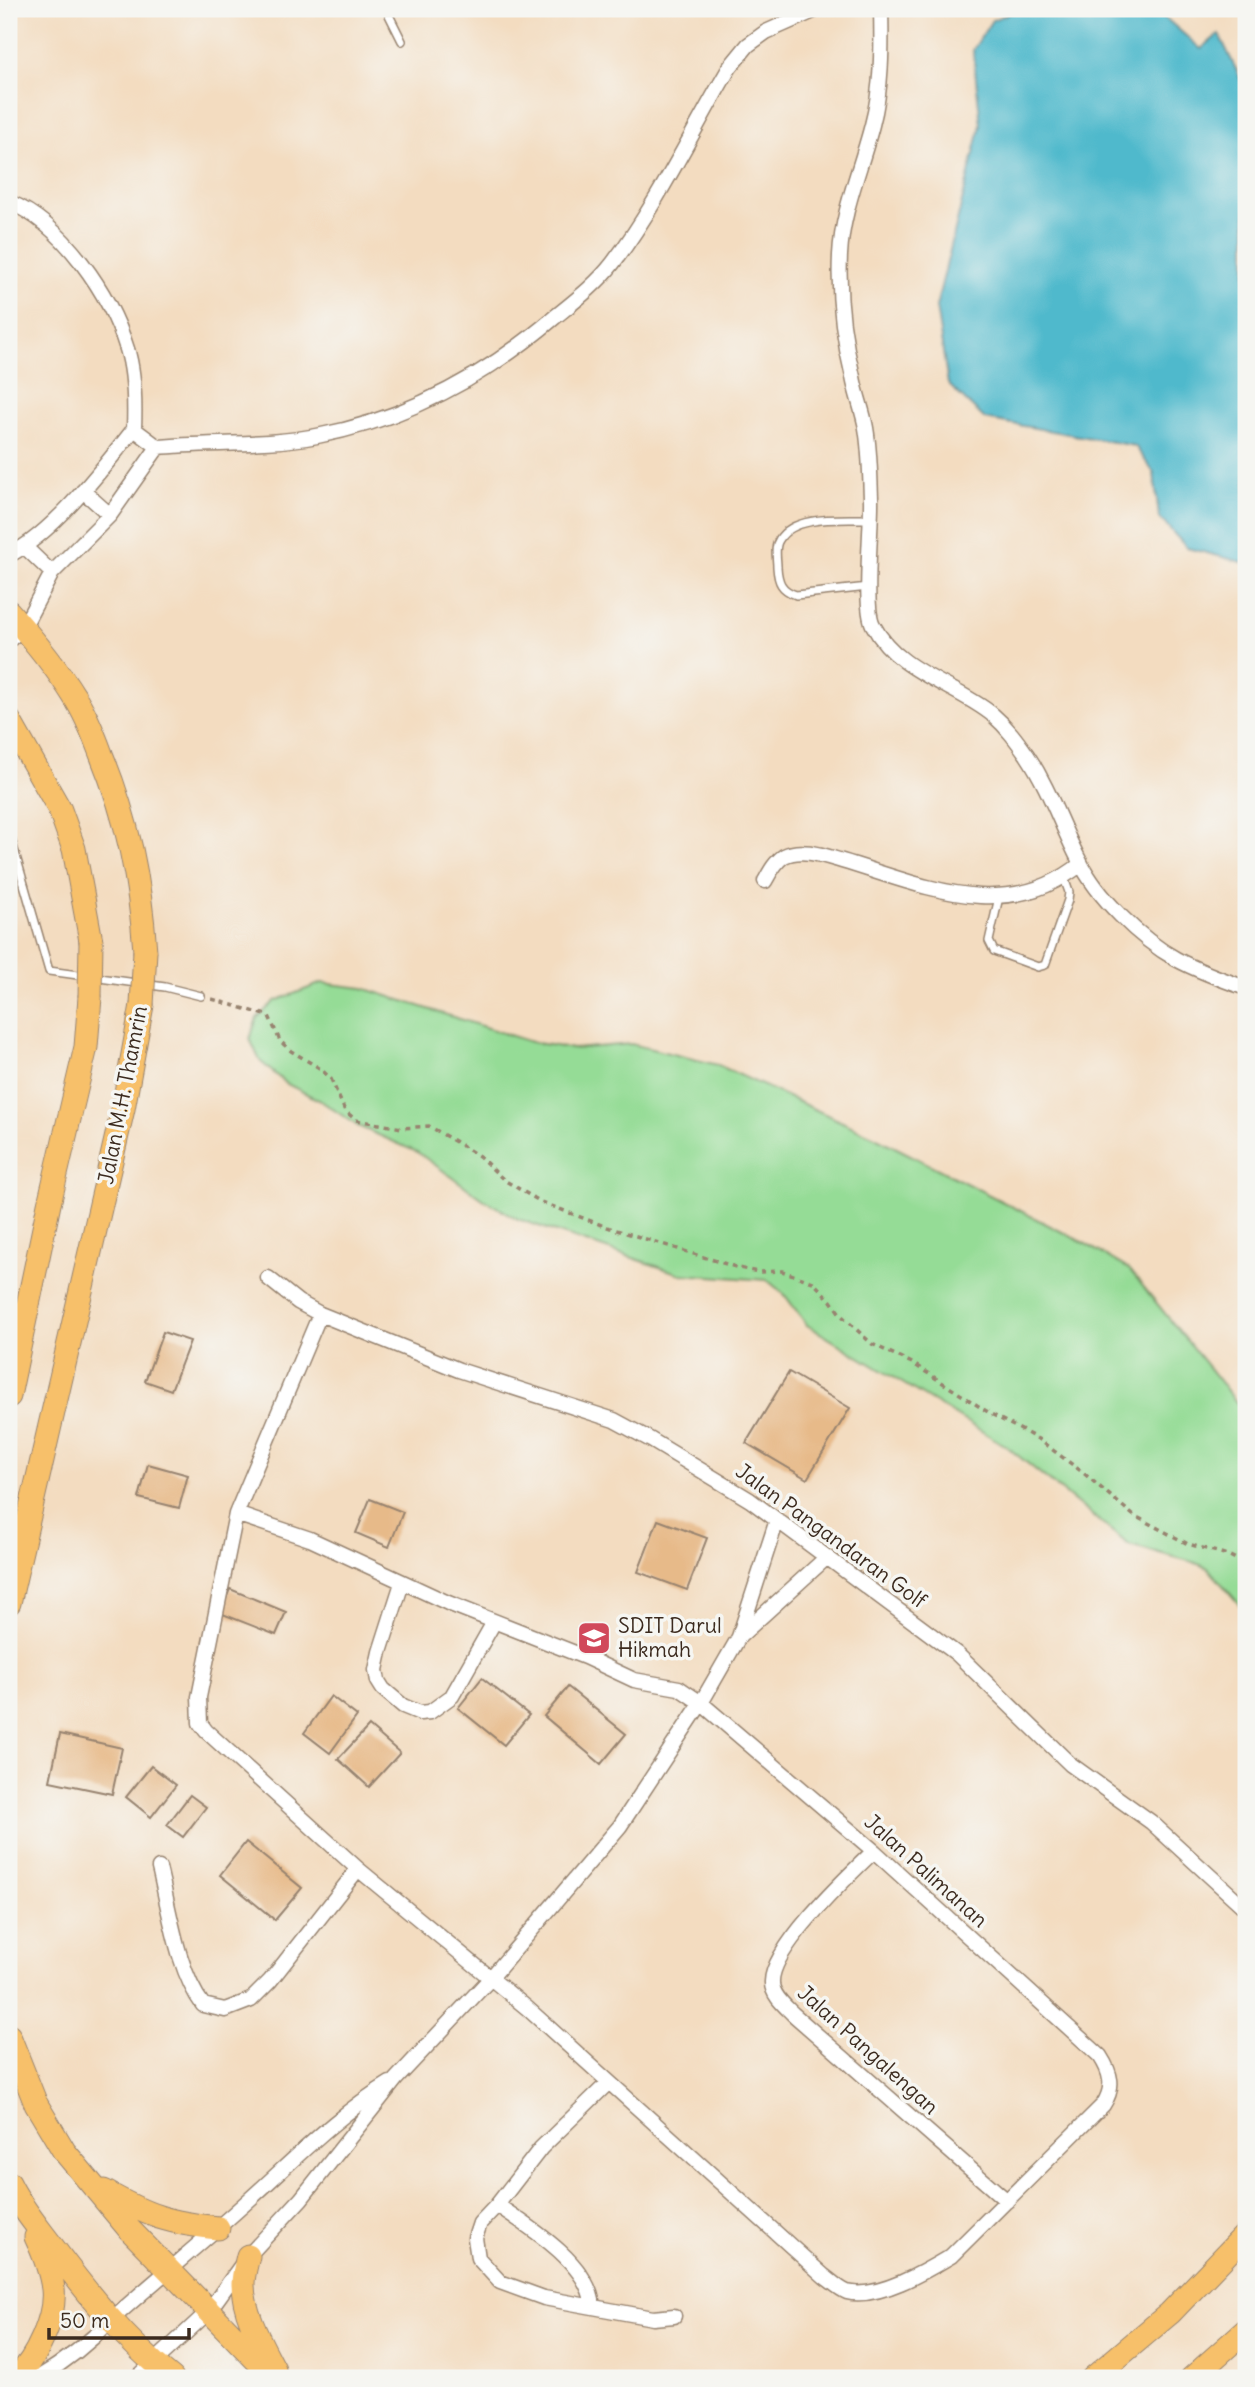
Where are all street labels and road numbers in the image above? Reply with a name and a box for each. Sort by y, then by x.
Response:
street label: Jalan M.H. Thamrin [92,1003,153,1186]
street label: Jalan Pangandaran Golf [731,1457,933,1614]
street label: Jalan Palimanan [859,1808,994,1933]
street label: Jalan Pangalengan [792,1979,944,2120]

